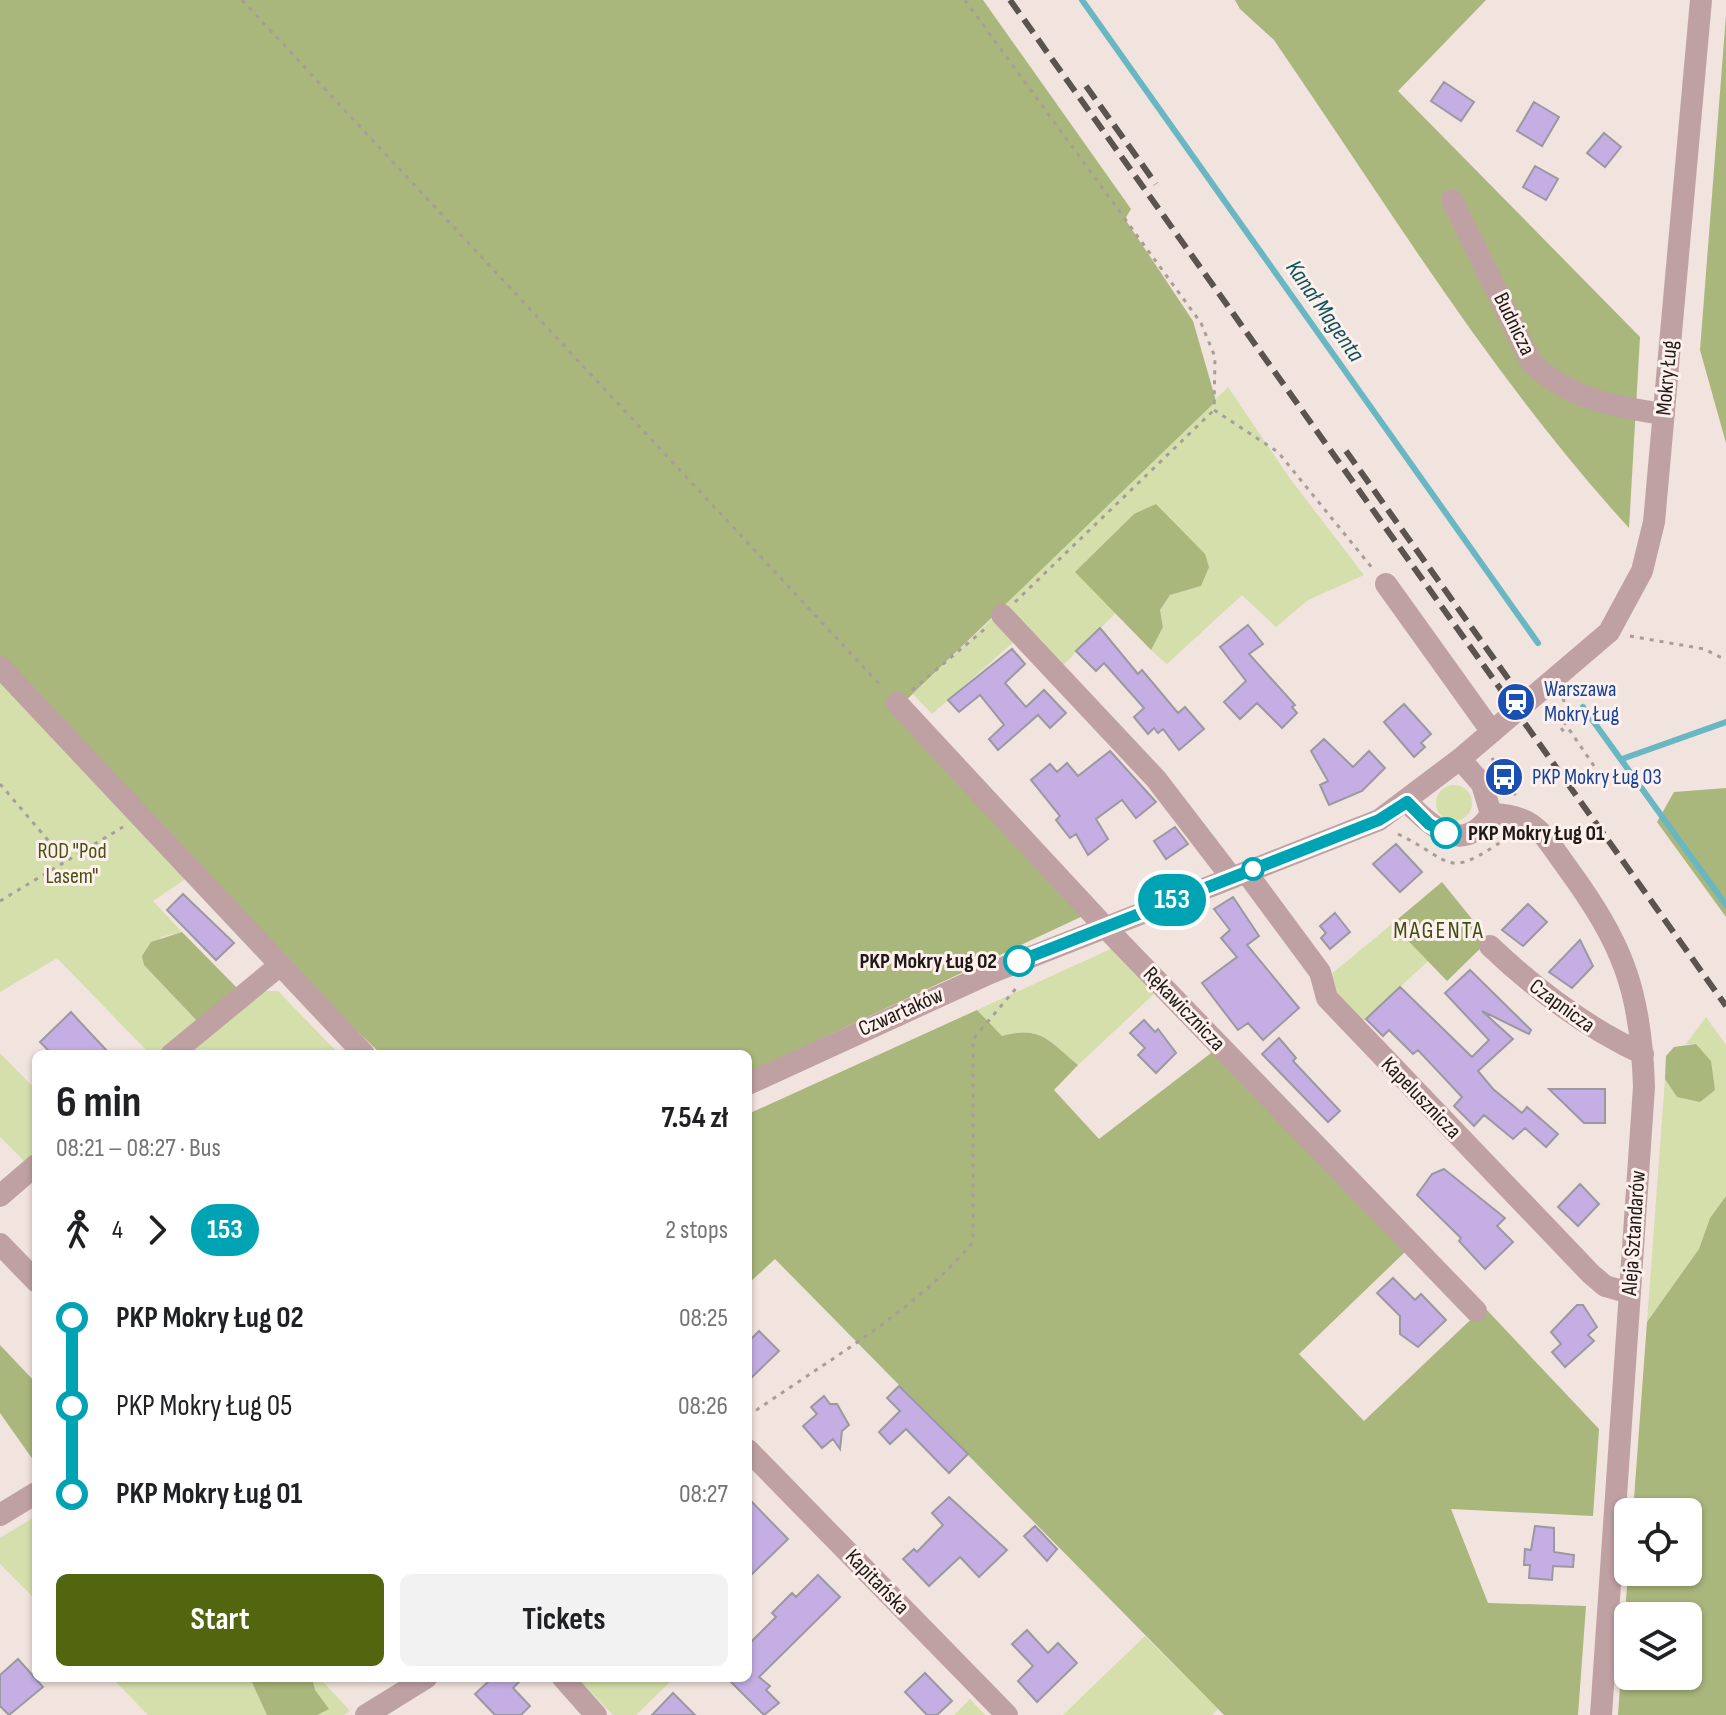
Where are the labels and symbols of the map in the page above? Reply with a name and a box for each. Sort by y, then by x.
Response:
water label: Kanał Magenta [1279,255,1371,368]
street label: Budnicza [1487,288,1541,360]
street label: Mokry Ług [1650,339,1684,417]
place label: Warszawa Mokry Ług [1544,676,1619,728]
station icon: Warszawa Mokry Ług [1495,681,1537,723]
bus stop icon: PKP Mokry Ług 03 [1483,756,1525,798]
place label: PKP Mokry Ług 03 [1532,764,1662,791]
marker: PKP Mokry Ług 01 [1431,818,1461,848]
place label: PKP Mokry Ług 01 [1468,820,1605,847]
park label: ROD "Pod Lasem" [37,838,107,890]
unlabelled marker [1242,858,1264,880]
line badge: 153 [1126,874,1218,926]
district label: MAGENTA [1393,916,1485,945]
marker: PKP Mokry Ług 02 [1004,946,1034,976]
place label: PKP Mokry Ług 02 [859,948,997,975]
street label: Rękawicznicza [1137,961,1231,1057]
street label: Czapnicza [1524,973,1600,1039]
street label: Czwartaków [854,981,948,1043]
street label: Kapelusznicza [1375,1051,1467,1145]
street label: Aleja Sztandarów [1616,1170,1652,1297]
street label: Kapitańska [839,1544,915,1620]

